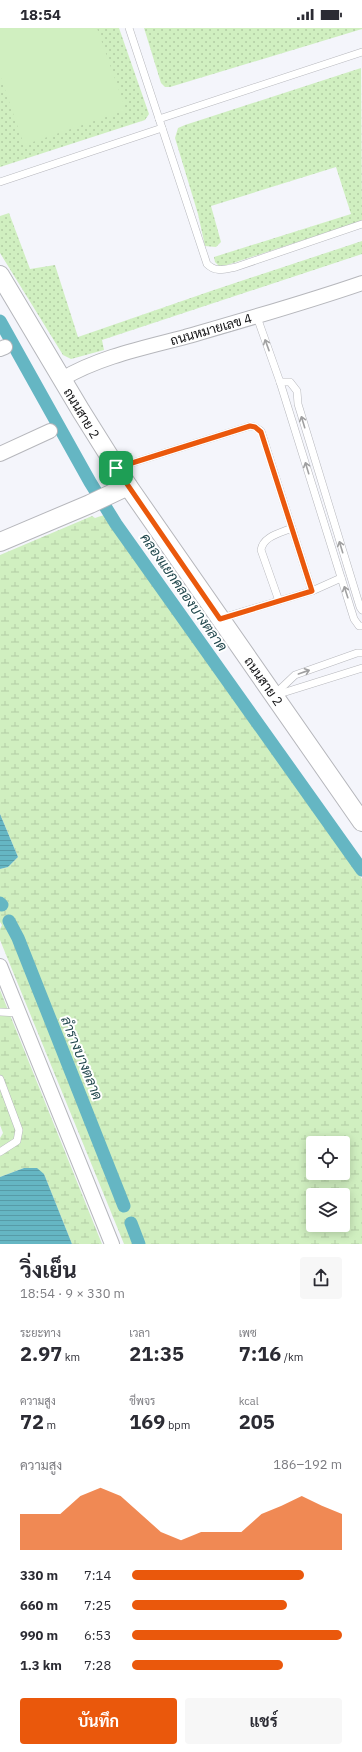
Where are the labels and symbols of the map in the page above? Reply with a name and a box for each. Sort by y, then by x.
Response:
street label: ถนนหมายเลข 4 [168,310,254,349]
one-way arrow [262,339,270,351]
street label: ถนนสาย 2 [60,385,103,442]
one-way arrow [299,416,306,429]
pin [99,451,133,485]
one-way arrow [303,462,310,475]
water label: คลองแยกคลองบางตลาด [136,529,232,655]
one-way arrow [337,540,344,553]
one-way arrow [342,586,349,599]
street label: ถนนสาย 2 [240,653,287,709]
one-way arrow [298,667,310,675]
water label: ลำรางบางตลาด [57,1013,107,1103]

